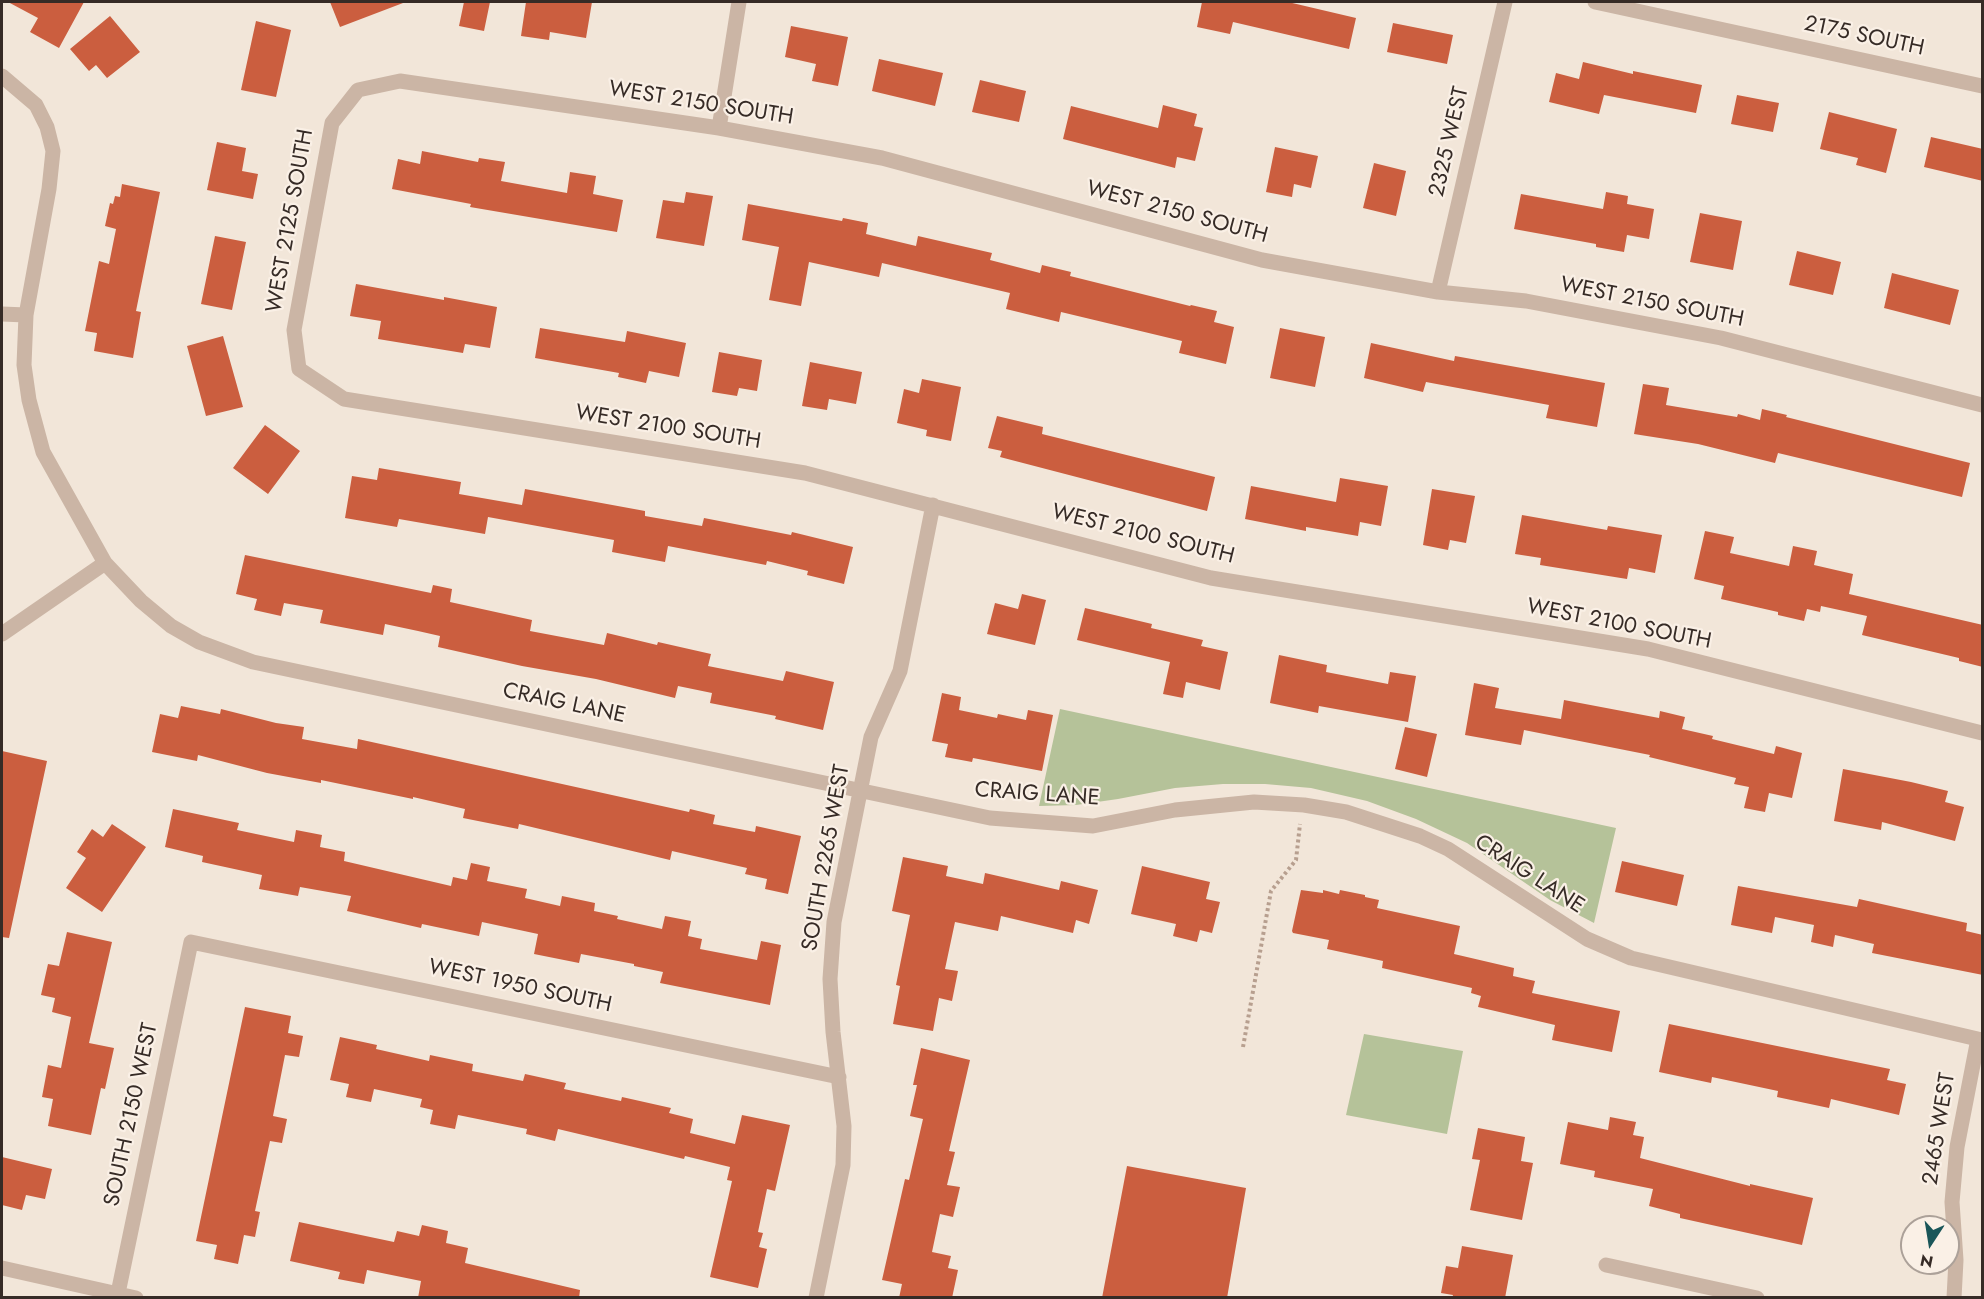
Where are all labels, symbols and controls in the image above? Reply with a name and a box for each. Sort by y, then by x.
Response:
street label: 2175 SOUTH [1802,11,1926,63]
street label: WEST 2150 SOUTH [607,76,795,132]
street label: 2325 WEST [1425,84,1475,200]
street label: WEST 2125 SOUTH [262,127,320,315]
street label: WEST 2150 SOUTH [1083,176,1271,250]
street label: WEST 2150 SOUTH [1558,272,1746,334]
street label: WEST 2100 SOUTH [573,400,763,456]
street label: WEST 2100 SOUTH [1049,500,1237,570]
street label: WEST 2100 SOUTH [1525,594,1713,656]
street label: CRAIG LANE [500,678,628,730]
street label: SOUTH 2265 WEST [798,763,856,953]
street label: CRAIG LANE [974,777,1100,813]
street label: CRAIG LANE [1469,830,1589,920]
street label: WEST 1950 SOUTH [426,955,614,1019]
street label: SOUTH 2150 WEST [100,1021,164,1209]
street label: 2465 WEST [1918,1071,1962,1187]
north arrow [1900,1215,1960,1275]
text: N [1918,1249,1935,1274]

